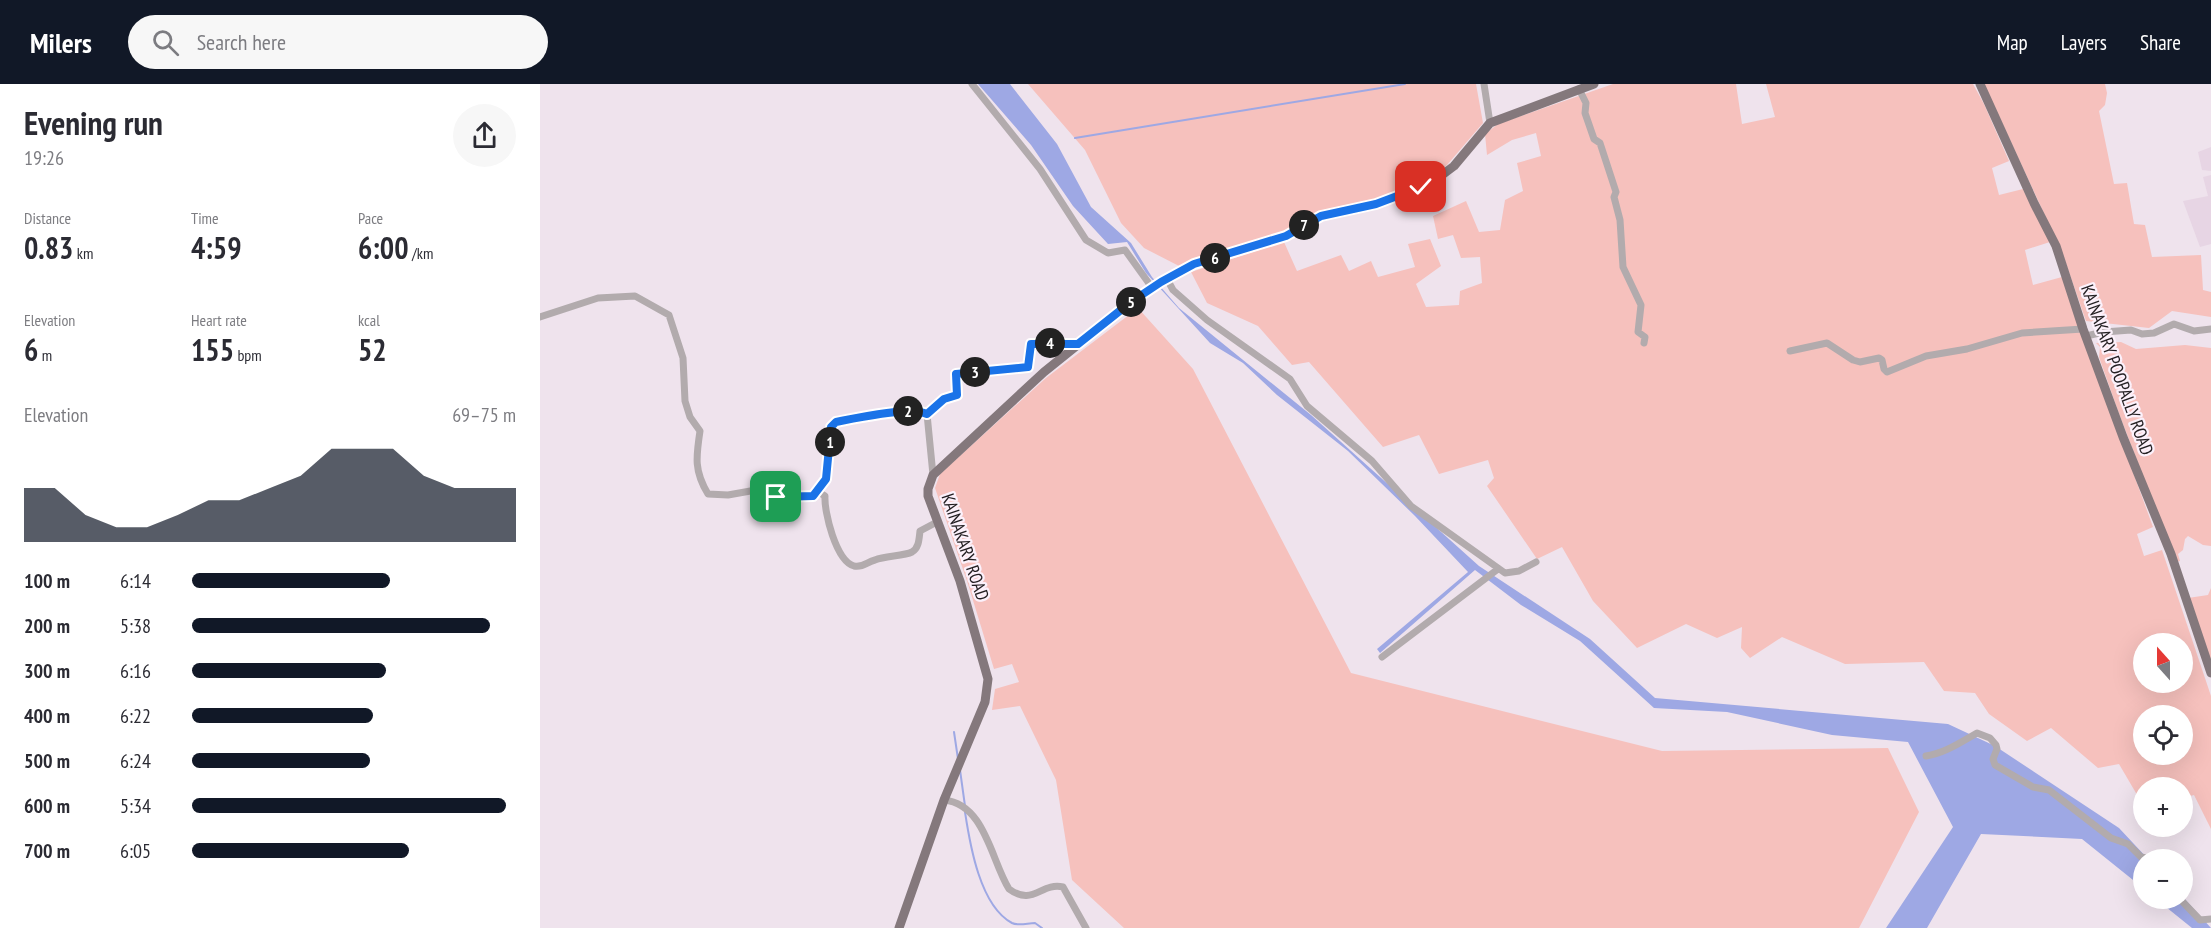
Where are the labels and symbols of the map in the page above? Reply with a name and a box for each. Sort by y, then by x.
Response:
pin [1395,161,1446,212]
pin: 7 [1289,210,1319,240]
pin: 6 [1200,243,1230,273]
street label: KAINAKARY POOPALLY ROAD [2076,281,2159,458]
pin: 5 [1116,287,1146,317]
pin: 4 [1035,328,1065,358]
pin: 3 [960,357,990,387]
pin: 2 [893,396,923,426]
pin: 1 [815,427,845,457]
pin [750,471,801,522]
street label: KAINAKARY ROAD [936,490,994,603]
north arrow [2133,633,2193,693]

